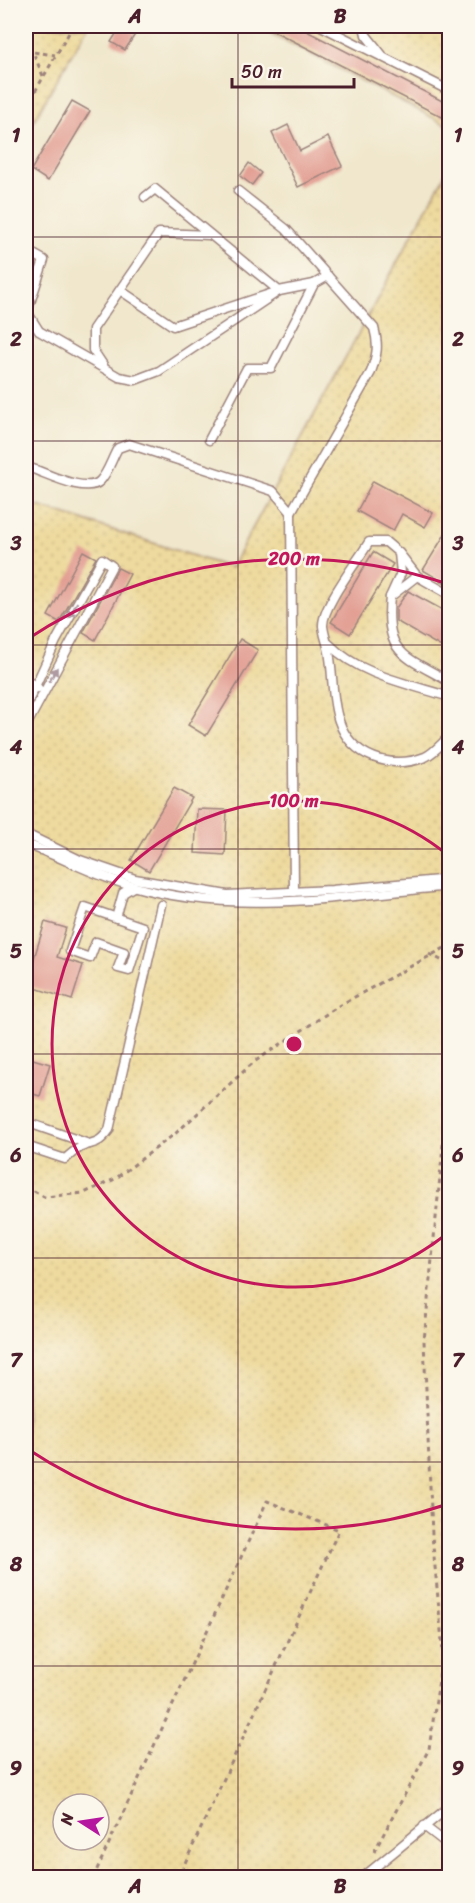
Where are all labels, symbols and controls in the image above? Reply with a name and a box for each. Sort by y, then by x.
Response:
text: A [127,0,142,34]
text: B [334,0,347,34]
scale bar [232,51,354,89]
text: 50 m [241,56,282,88]
text: 1 [12,118,21,153]
text: 1 [454,118,463,153]
text: 2 [9,322,22,357]
text: 2 [451,322,464,357]
text: 3 [10,526,22,561]
text: 3 [452,526,464,561]
text: 200 m [267,543,320,575]
one-way arrow [68,602,78,619]
one-way arrow [48,666,58,683]
text: 4 [9,730,23,765]
text: 4 [451,730,465,765]
text: 100 m [270,785,319,817]
text: 5 [10,934,22,969]
text: 5 [452,934,464,969]
centre of rings [284,1034,304,1054]
text: 6 [9,1138,22,1173]
text: 6 [451,1138,464,1173]
text: 7 [10,1343,23,1378]
text: 7 [452,1343,465,1378]
text: 8 [9,1547,23,1582]
text: 8 [451,1547,465,1582]
text: 9 [10,1751,22,1786]
text: 9 [452,1751,464,1786]
north arrow [51,1792,111,1852]
text: N [51,1810,82,1828]
text: A [127,1869,142,1903]
text: B [334,1869,347,1903]

